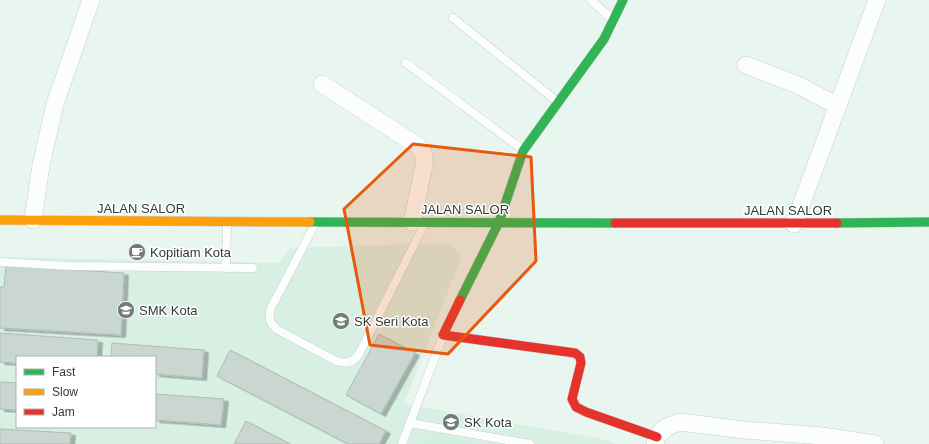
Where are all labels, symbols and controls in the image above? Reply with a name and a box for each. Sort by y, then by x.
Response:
street label: JALAN SALOR [97,201,185,216]
street label: JALAN SALOR [421,202,509,217]
street label: JALAN SALOR [744,203,832,218]
cafe icon: Kopitiam Kota [127,242,147,262]
place label: Kopitiam Kota [150,245,232,260]
school or university icon: SMK Kota [116,300,136,320]
place label: SMK Kota [139,303,198,318]
school or university icon: SK Seri Kota [331,311,351,331]
place label: SK Seri Kota [354,314,429,329]
legend [16,356,156,428]
text: Fast [52,365,76,379]
text: Slow [52,385,78,399]
text: Jam [52,405,75,419]
school or university icon: SK Kota [441,412,461,432]
place label: SK Kota [464,415,512,430]

